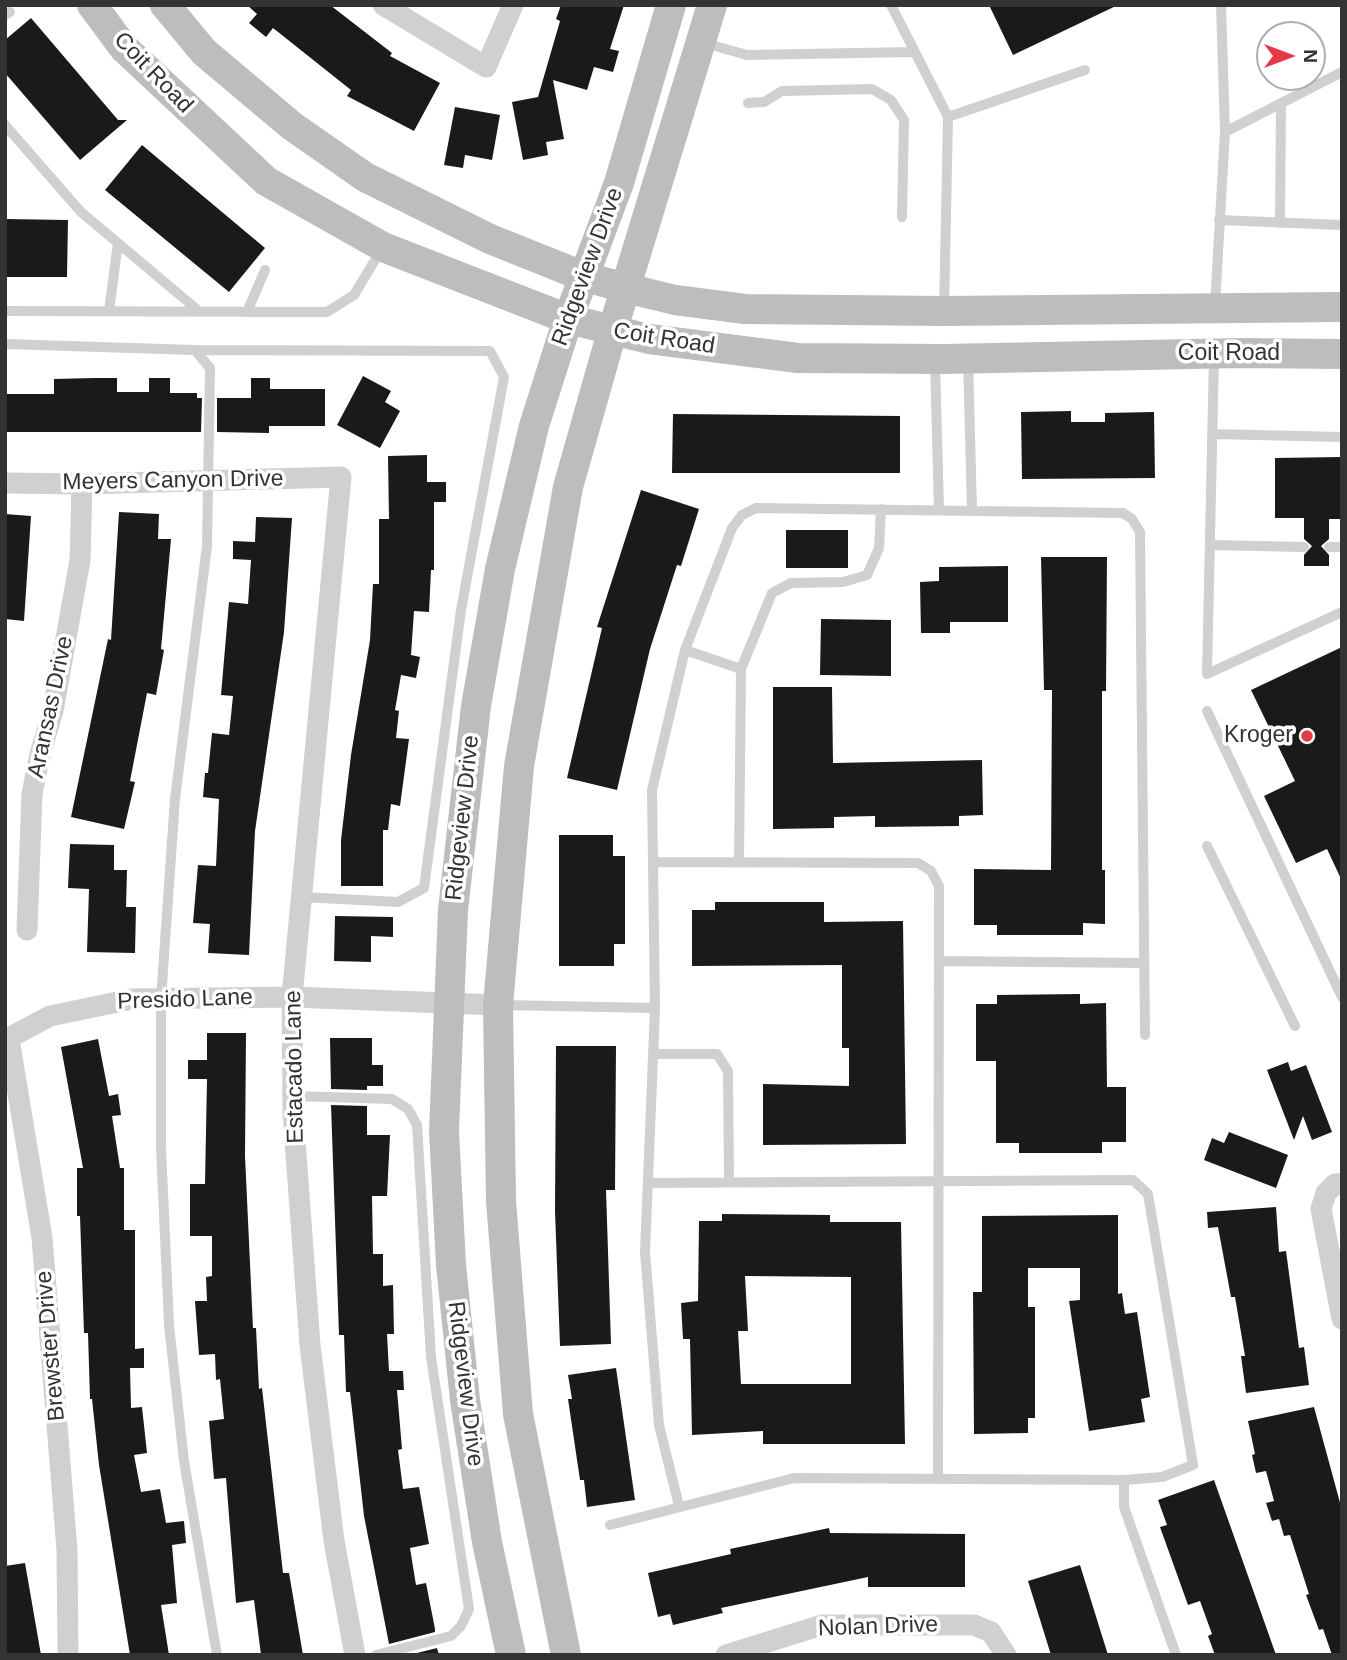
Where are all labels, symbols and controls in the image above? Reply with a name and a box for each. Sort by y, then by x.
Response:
north arrow [1256,21,1326,91]
street label: Coit Road [108,27,198,119]
text: N [1300,49,1321,63]
street label: Ridgeview Drive [547,184,629,350]
street label: Coit Road [611,317,717,361]
street label: Coit Road [1178,340,1280,368]
street label: Meyers Canyon Drive [62,465,284,497]
street label: Aransas Drive [22,633,80,781]
place label: Kroger [1224,722,1293,750]
marker: Kroger [1299,728,1315,744]
street label: Ridgeview Drive [441,734,485,902]
street label: Presido Lane [117,984,253,1016]
street label: Estacado Lane [280,990,310,1144]
street label: Brewster Drive [31,1270,71,1422]
street label: Ridgeview Drive [441,1300,489,1468]
street label: Nolan Drive [817,1611,939,1643]

